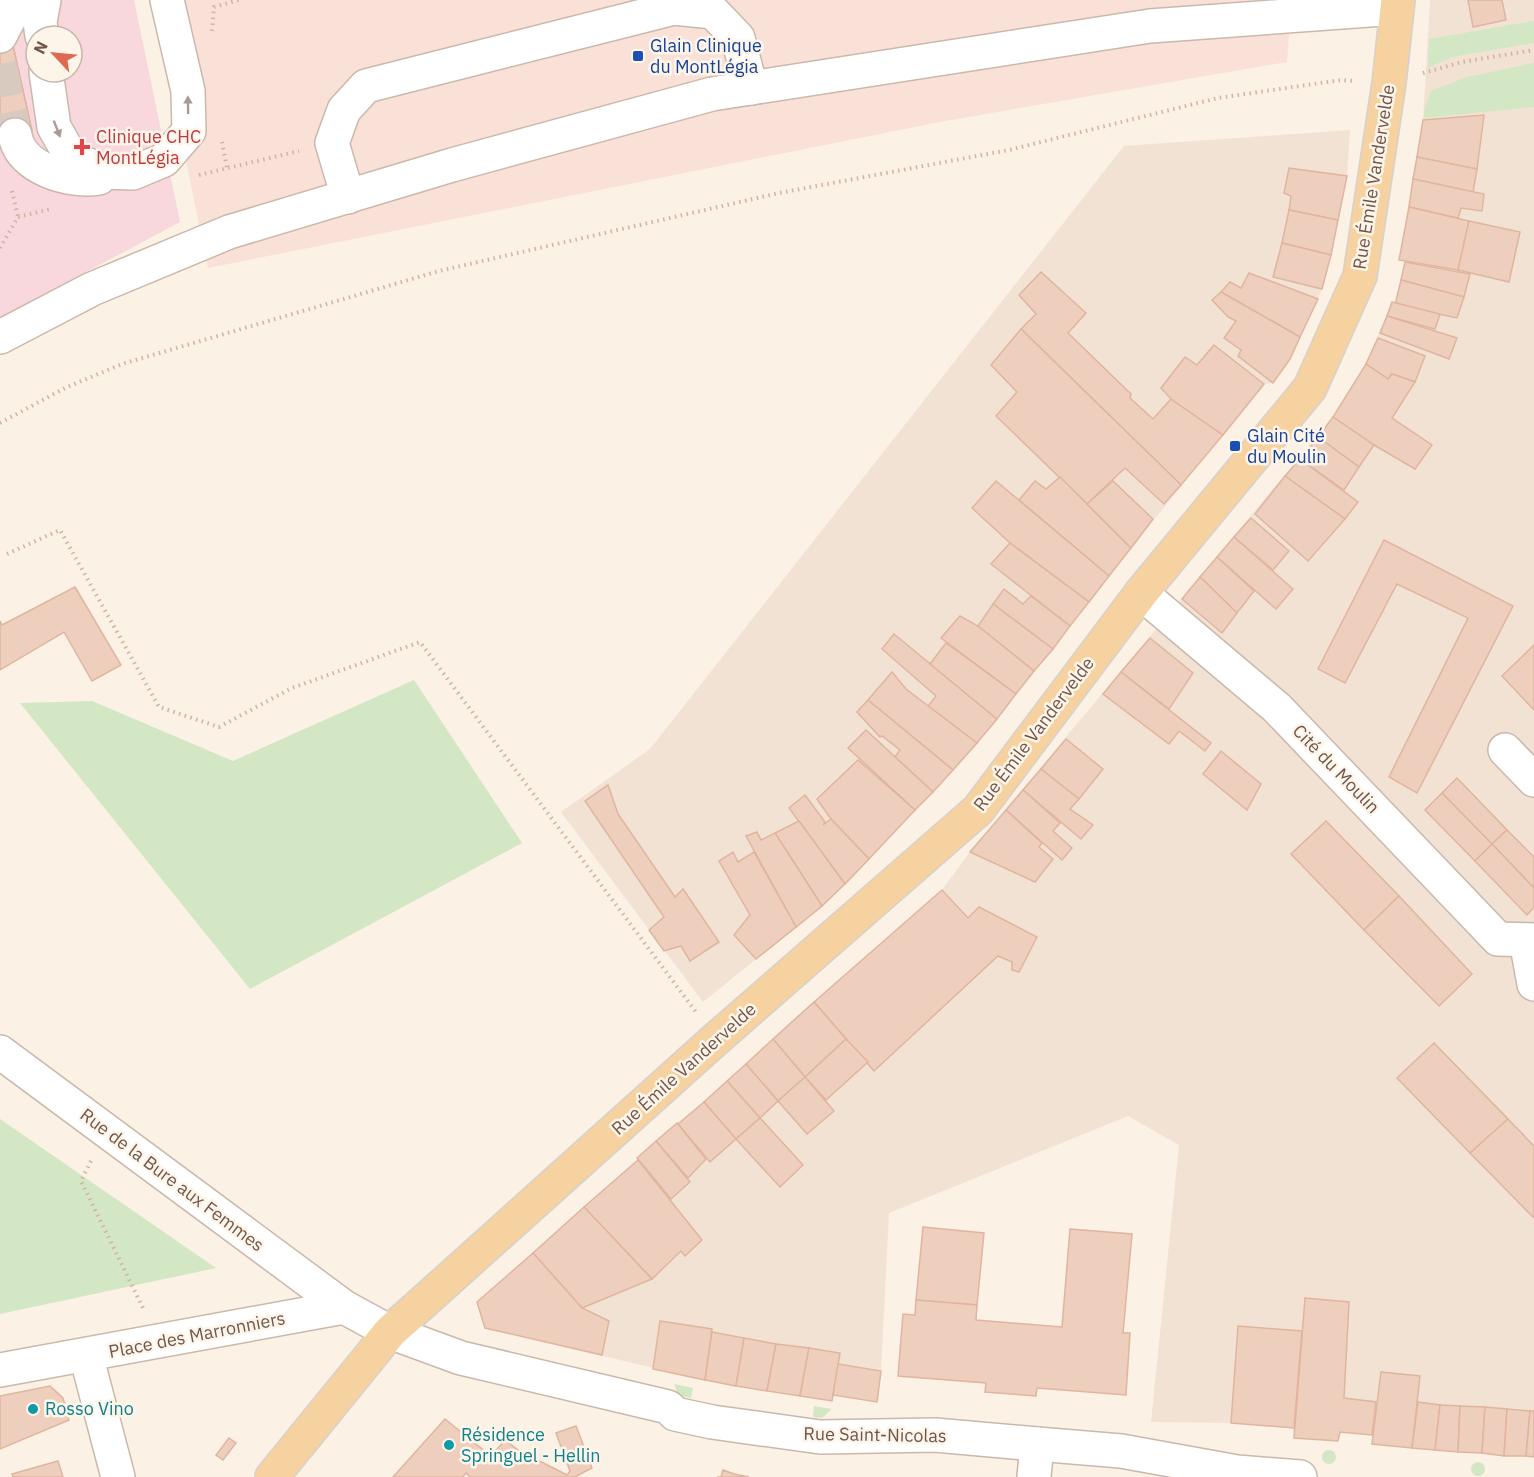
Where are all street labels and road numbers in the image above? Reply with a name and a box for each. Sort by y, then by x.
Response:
street label: Rue Émile Vandervelde [1348,83,1399,271]
street label: Rue Émile Vandervelde [968,652,1099,815]
street label: Cité du Moulin [1288,719,1385,818]
street label: Rue Émile Vandervelde [607,998,761,1140]
street label: Rue de la Bure aux Femmes [76,1103,269,1256]
street label: Place des Marronniers [107,1306,287,1363]
street label: Rue Saint-Nicolas [803,1422,947,1447]

